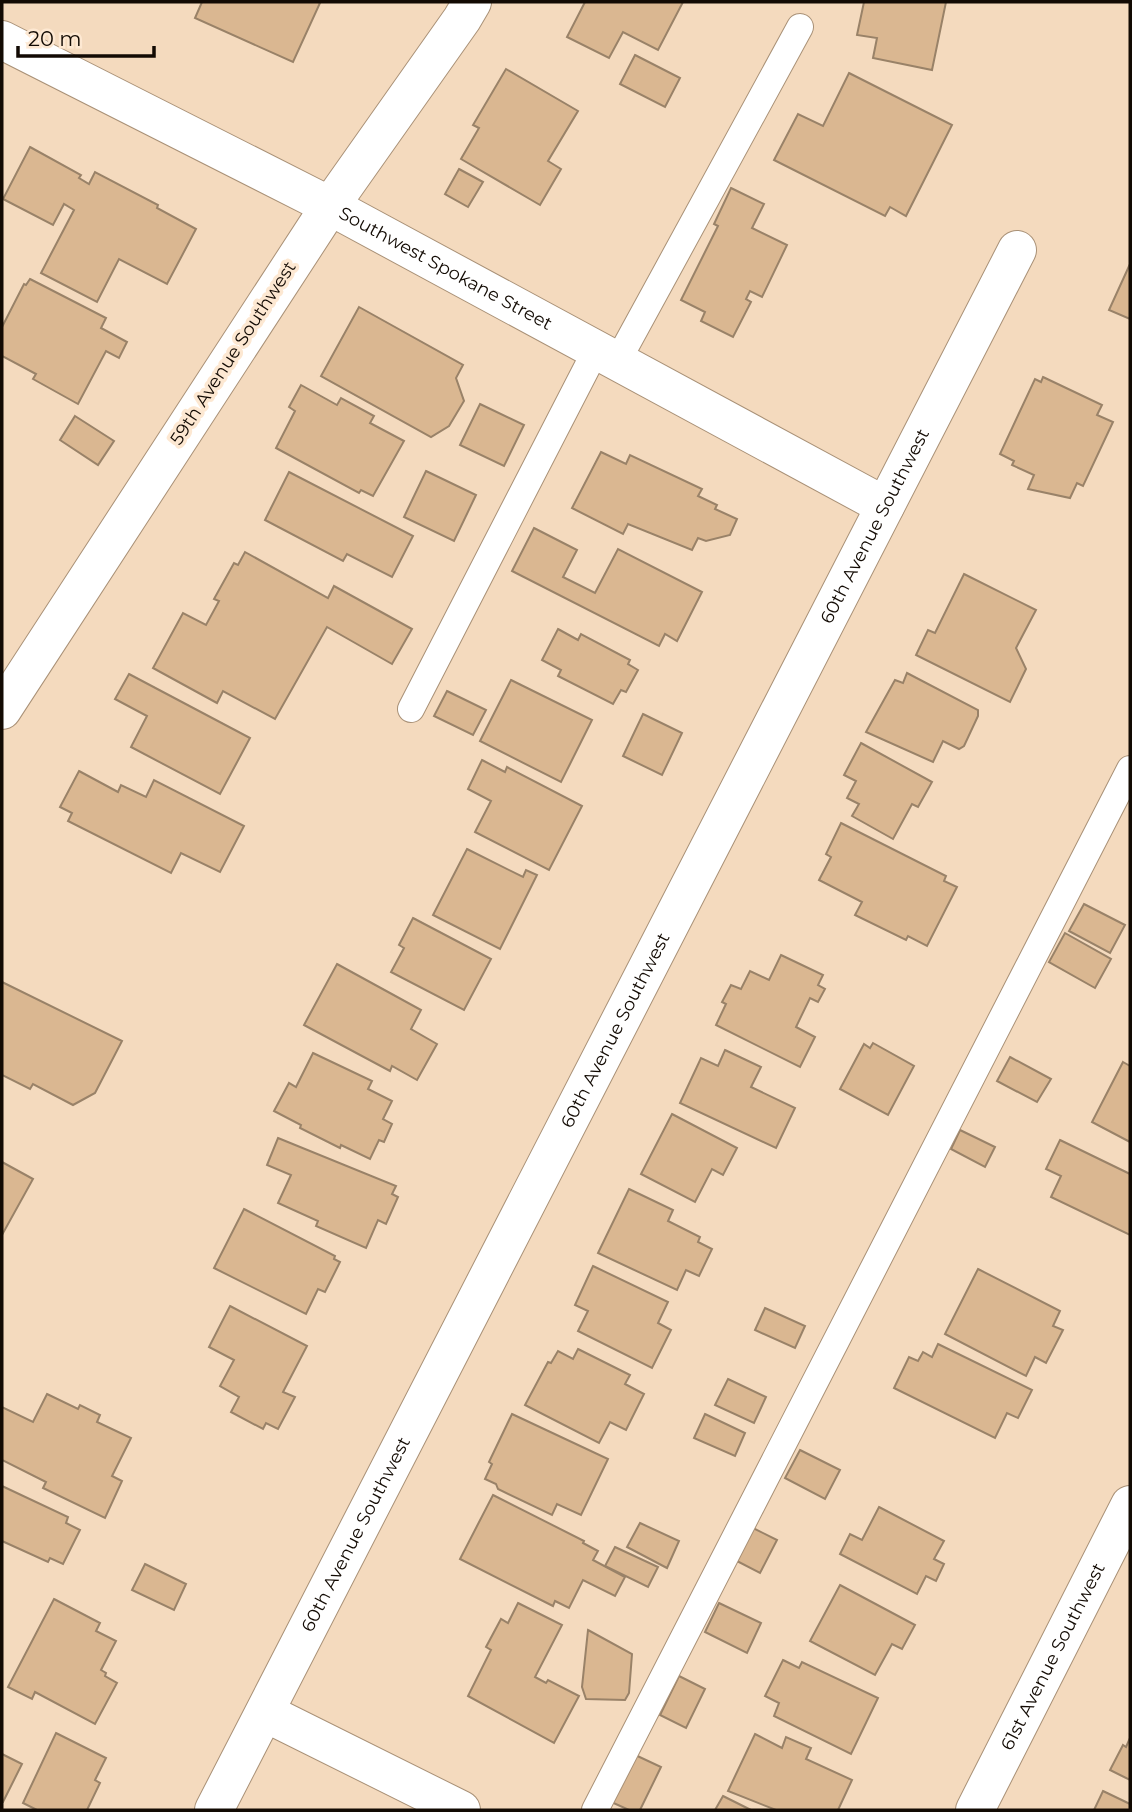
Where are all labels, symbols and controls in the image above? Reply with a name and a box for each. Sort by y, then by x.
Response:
scale bar [18,14,154,58]
text: 20 m [28,26,82,51]
street label: Southwest Spokane Street [335,202,556,335]
street label: 59th Avenue Southwest [165,257,301,449]
street label: 60th Avenue Southwest [816,425,934,627]
street label: 60th Avenue Southwest [556,929,675,1131]
street label: 60th Avenue Southwest [297,1433,415,1636]
street label: 61st Avenue Southwest [996,1559,1110,1754]

